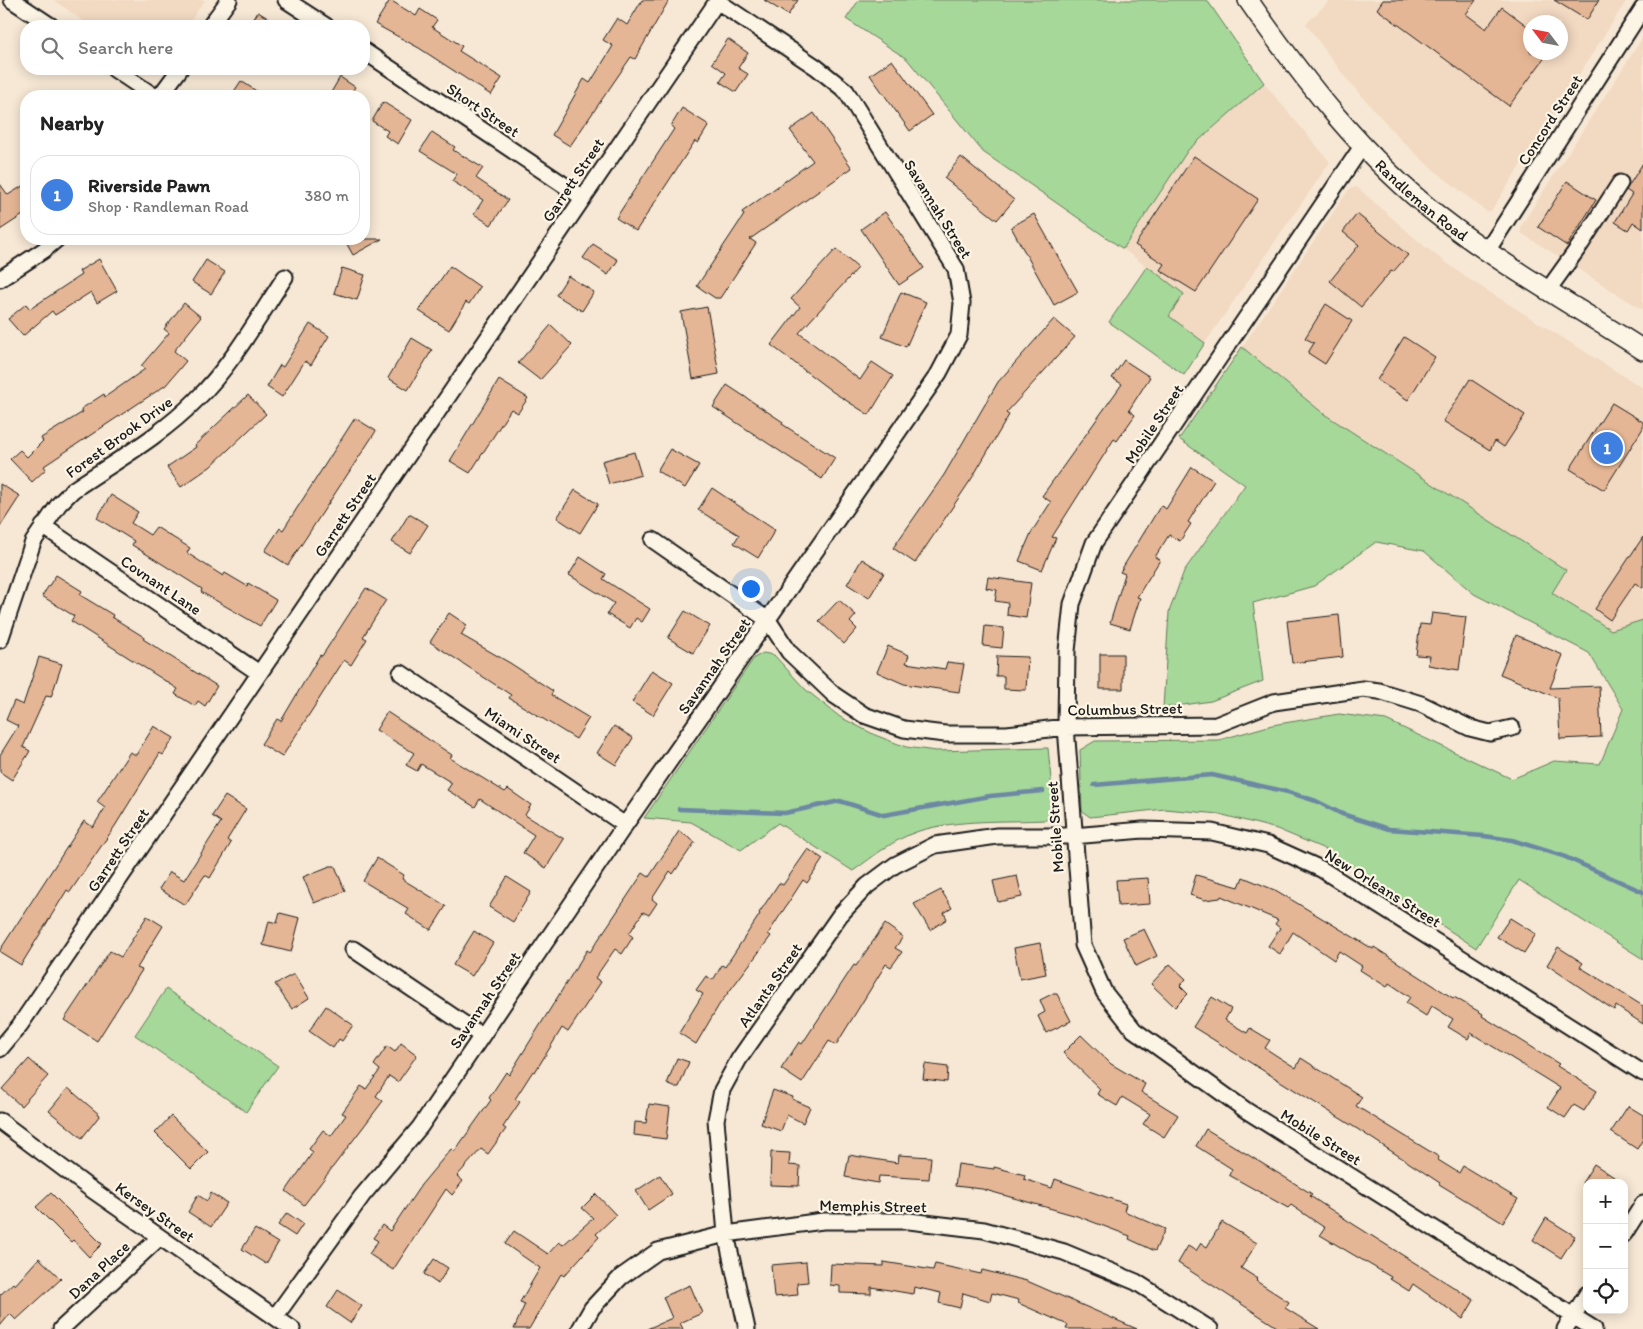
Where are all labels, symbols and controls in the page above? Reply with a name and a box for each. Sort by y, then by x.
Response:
north arrow [1523,15,1568,60]
search box [20,20,370,75]
icon: search [38,34,66,62]
text: Search here [78,36,173,59]
street label: Concord Street [1514,71,1586,169]
street label: Short Street [443,79,523,141]
text: Nearby [40,110,104,135]
street label: Garrett Street [538,134,608,226]
street label: Randleman Road [1371,155,1472,245]
street label: Savannah Street [900,156,976,262]
text: Riverside Pawn [88,174,210,197]
text: 1 [53,186,61,205]
text: 380 m [305,186,349,205]
text: Shop · Randleman Road [88,197,249,216]
street label: Mobile Street [1121,381,1187,467]
street label: Forest Brook Drive [62,392,176,482]
pin: 1 [1591,429,1623,467]
street label: Garrett Street [310,469,380,561]
street label: Covnant Lane [117,551,205,619]
your location [738,576,764,602]
street label: Savannah Street [674,614,754,718]
street label: Columbus Street [1067,698,1183,720]
street label: Miami Street [481,702,565,768]
street label: Mobile Street [1042,781,1068,873]
street label: Garrett Street [83,804,153,896]
street label: New Orleans Street [1321,845,1445,931]
street label: Atlanta Street [734,939,806,1031]
street label: Savannah Street [445,948,525,1052]
street label: Mobile Street [1277,1105,1365,1169]
street label: Kersey Street [112,1178,198,1246]
map controls [1583,1179,1628,1314]
button: + [1583,1179,1628,1224]
street label: Memphis Street [819,1196,927,1216]
button: − [1583,1224,1628,1269]
street label: Dana Place [65,1237,133,1303]
button: locate [1583,1269,1628,1314]

